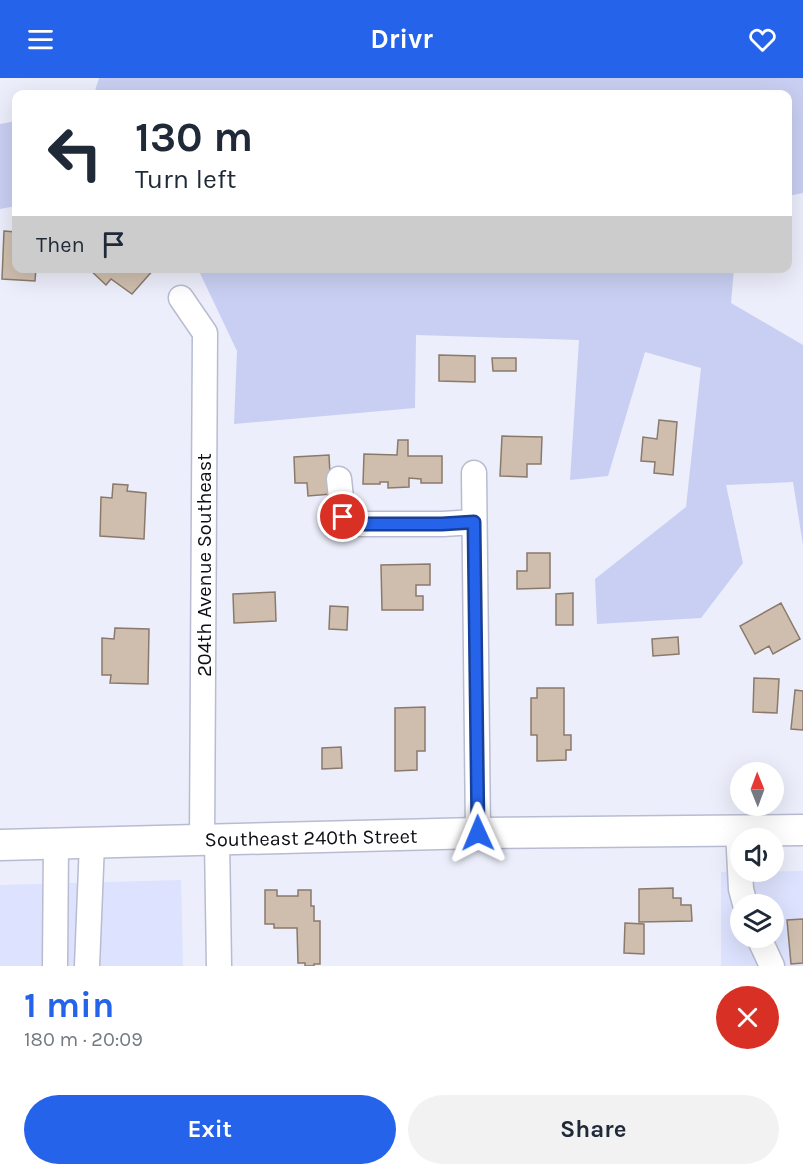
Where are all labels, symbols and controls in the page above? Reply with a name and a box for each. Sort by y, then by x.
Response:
icon: menu [24,23,57,56]
text: Drivr [370,23,433,55]
icon: heart [746,23,779,56]
text: 130 m [135,112,253,162]
icon: left [36,114,114,192]
text: Turn left [135,163,236,195]
icon: arrive [97,228,130,261]
text: Then [36,232,85,258]
street label: 204th Avenue Southeast [193,453,216,677]
pin [317,491,368,542]
icon: arrive [326,500,359,533]
north arrow [730,762,784,816]
map controls [730,762,784,948]
position arrow [446,801,510,865]
street label: Southeast 240th Street [204,825,418,851]
button: sound [730,828,784,882]
button: layers [730,894,784,948]
text: 1 min [24,984,114,1026]
button: close [716,986,779,1049]
text: 180 m · 20:09 [24,1028,143,1051]
button: Exit [24,1095,396,1164]
button: Share [408,1095,779,1164]

